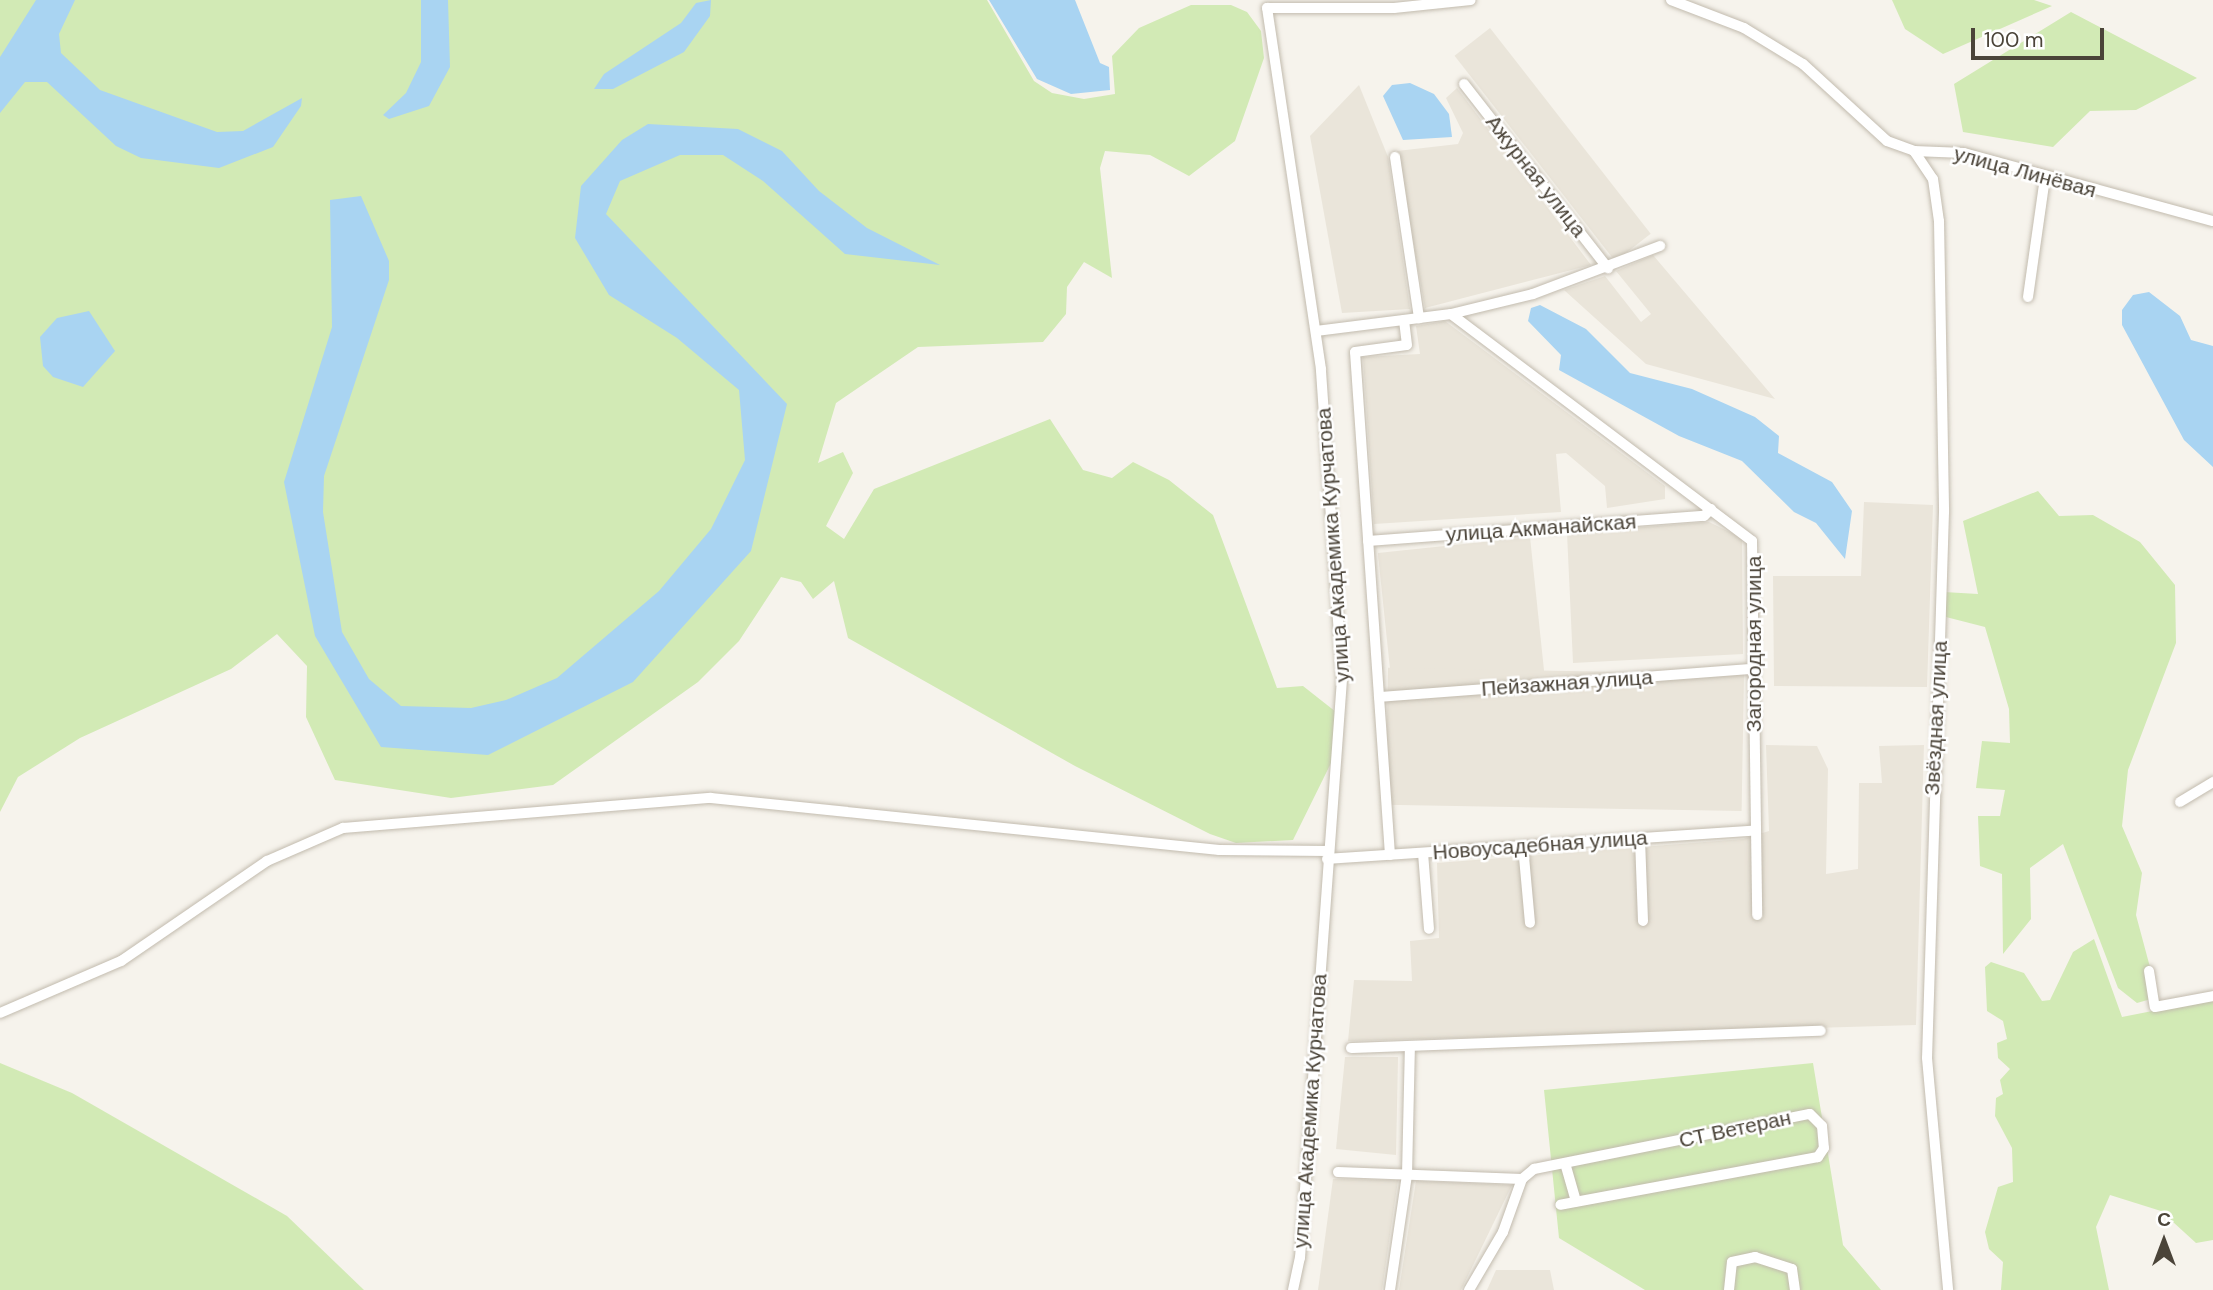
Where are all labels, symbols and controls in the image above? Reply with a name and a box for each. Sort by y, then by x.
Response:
scale bar [1975,14,2108,58]
text: 100 m [1984,26,2044,54]
street label: Ажурная улица [1480,110,1592,242]
street label: улица Линёвая [1951,141,2099,203]
street label: улица Академика Курчатова [1311,407,1355,683]
street label: улица Акманайская [1445,509,1637,547]
street label: Загородная улица [1741,556,1767,732]
street label: Звёздная улица [1919,640,1953,796]
street label: Пейзажная улица [1480,664,1654,702]
street label: Новоусадебная улица [1432,825,1648,865]
street label: улица Академика Курчатова [1288,973,1332,1249]
street label: СТ Ветеран [1677,1105,1793,1153]
north arrow [2129,1206,2199,1276]
text: С [2157,1207,2171,1232]

